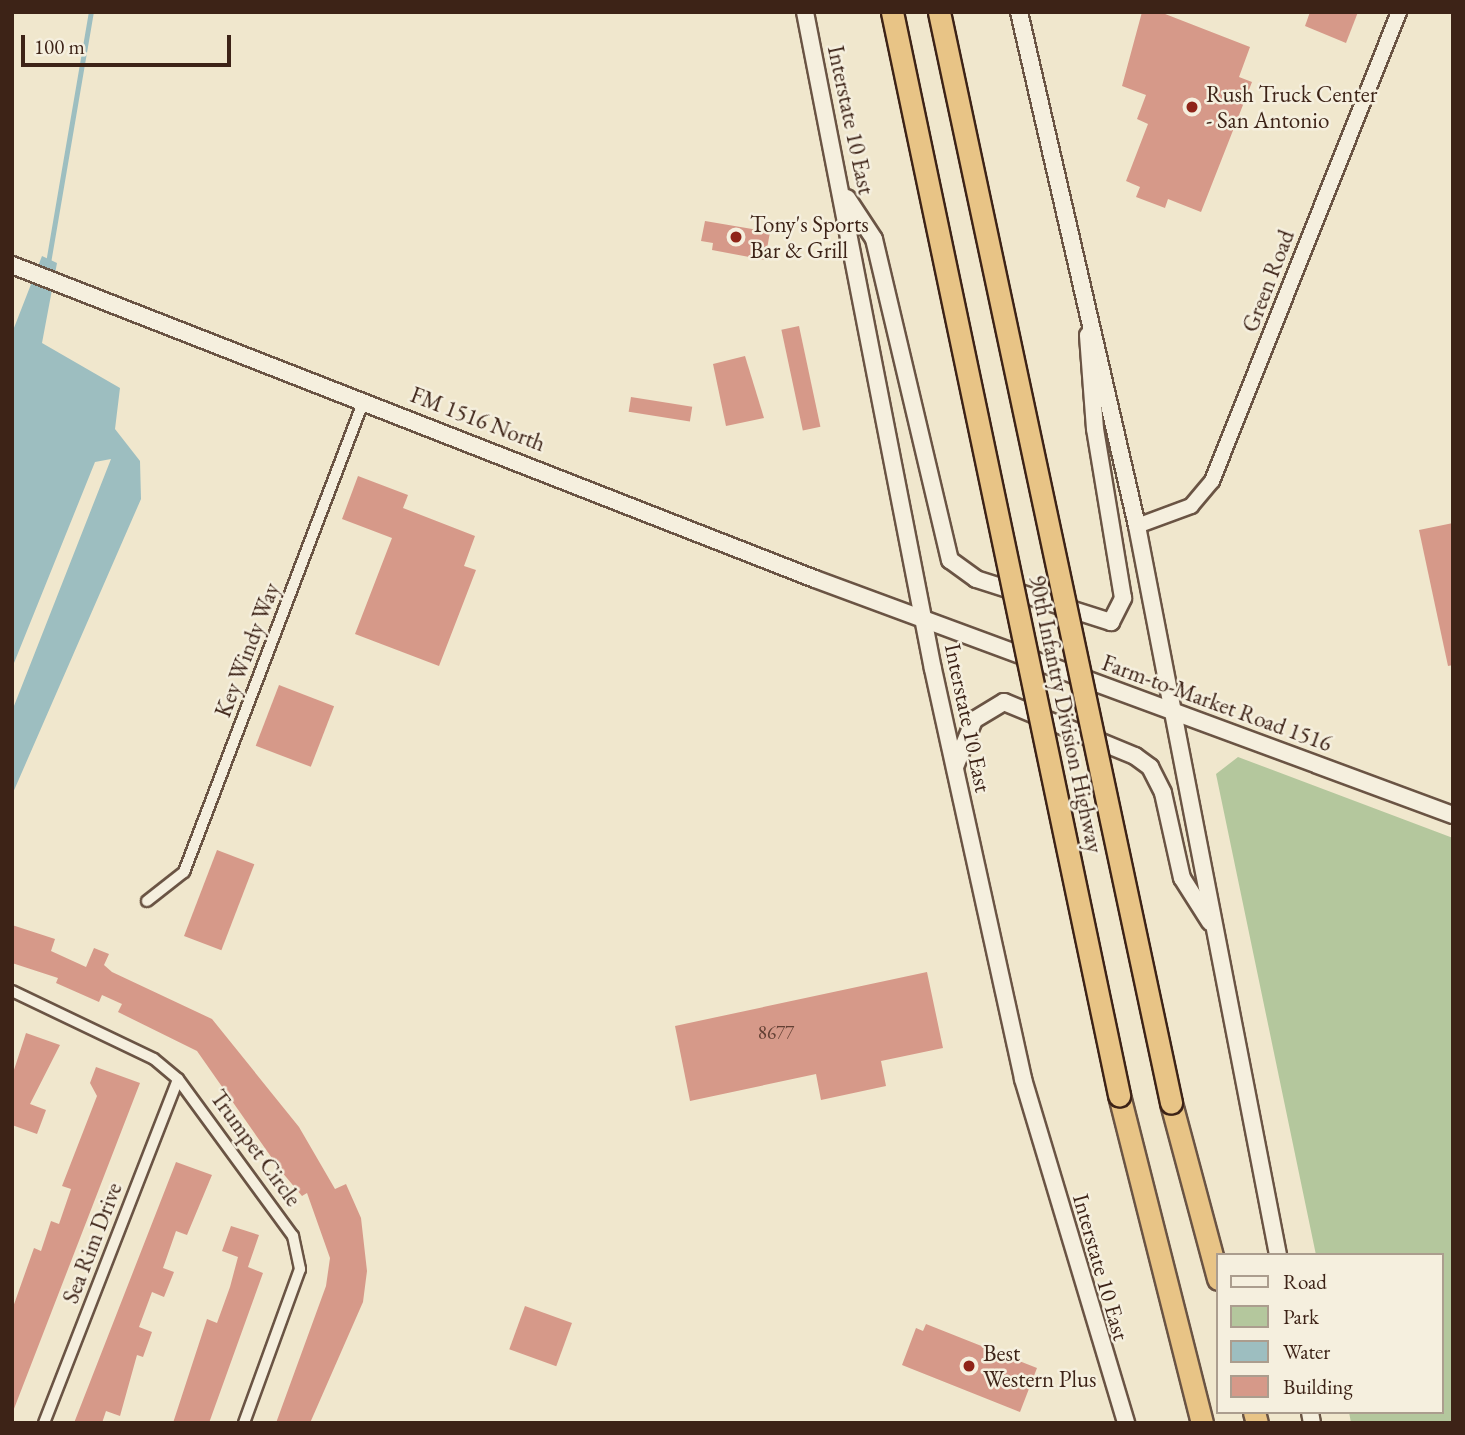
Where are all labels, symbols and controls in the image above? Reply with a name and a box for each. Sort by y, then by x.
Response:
scale bar [24,21,234,65]
text: 100 m [34,33,85,60]
street label: Interstate 10 East [822,43,880,197]
place label: Rush Truck Center - San Antonio [1206,80,1377,134]
marker: Rush Truck Center - San Antonio [1184,99,1200,115]
place label: Tony's Sports Bar & Grill [750,210,869,264]
street label: Green Road [1236,226,1300,336]
marker: Tony's Sports Bar & Grill [728,229,744,245]
street label: FM 1516 North [407,381,549,457]
street label: 90th Infantry Division Highway [1023,573,1109,855]
street label: Key Windy Way [209,579,285,721]
street label: Interstate 10 East [939,641,997,795]
street label: Farm-to-Market Road 1516 [1098,649,1336,757]
house number: 8677 [758,1022,794,1044]
street label: Trumpet Circle [205,1084,307,1212]
street label: Sea Rim Drive [56,1179,128,1307]
street label: Interstate 10 East [1067,1190,1135,1344]
legend [1216,1253,1444,1414]
text: Road [1283,1268,1327,1295]
text: Park [1283,1303,1319,1330]
text: Water [1283,1338,1330,1365]
place label: Best Western Plus [983,1339,1097,1393]
marker: Best Western Plus [961,1358,977,1374]
text: Building [1283,1373,1353,1400]

